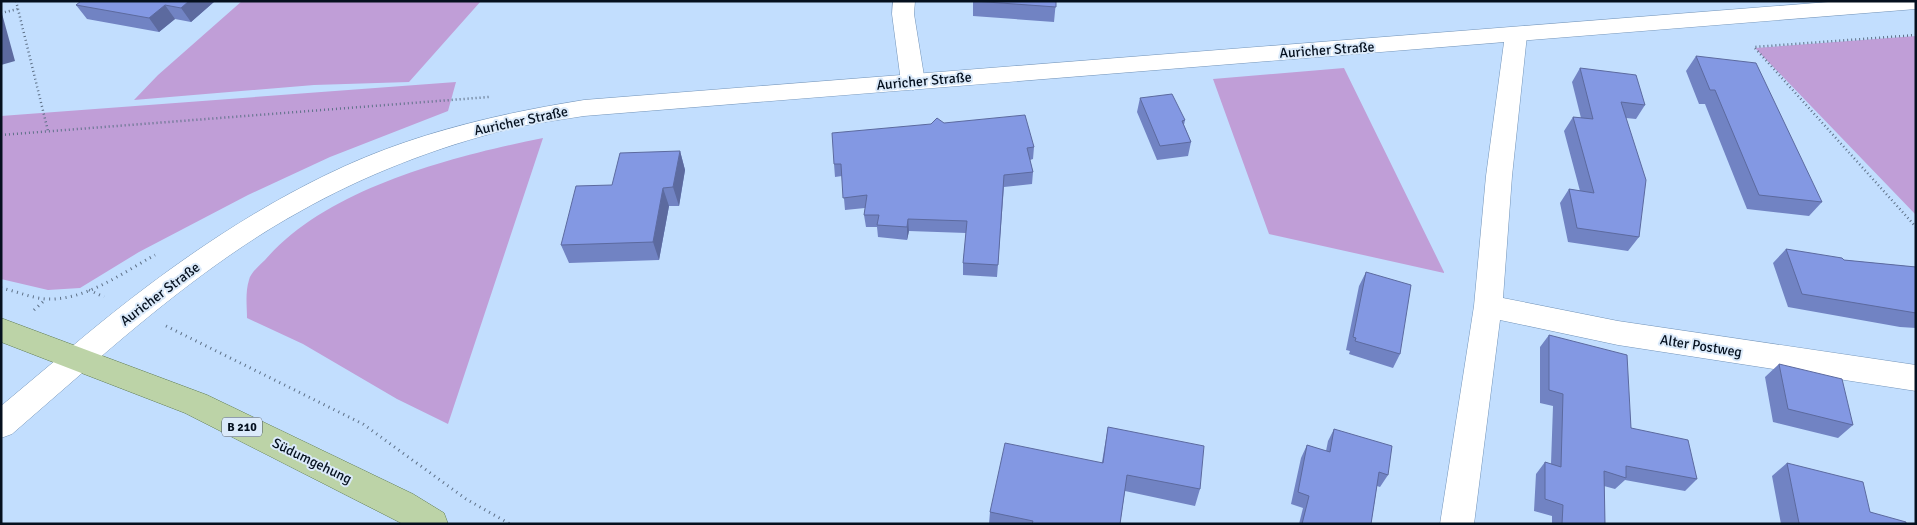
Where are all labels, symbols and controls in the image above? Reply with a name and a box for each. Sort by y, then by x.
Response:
street label: Auricher Straße [1279,38,1375,62]
street label: Auricher Straße [876,68,972,94]
street label: Auricher Straße [473,103,569,139]
street label: Auricher Straße [117,259,203,329]
street label: Alter Postweg [1659,331,1743,361]
road number: B 210 [222,418,262,437]
street label: Südumgehung [269,434,355,488]

